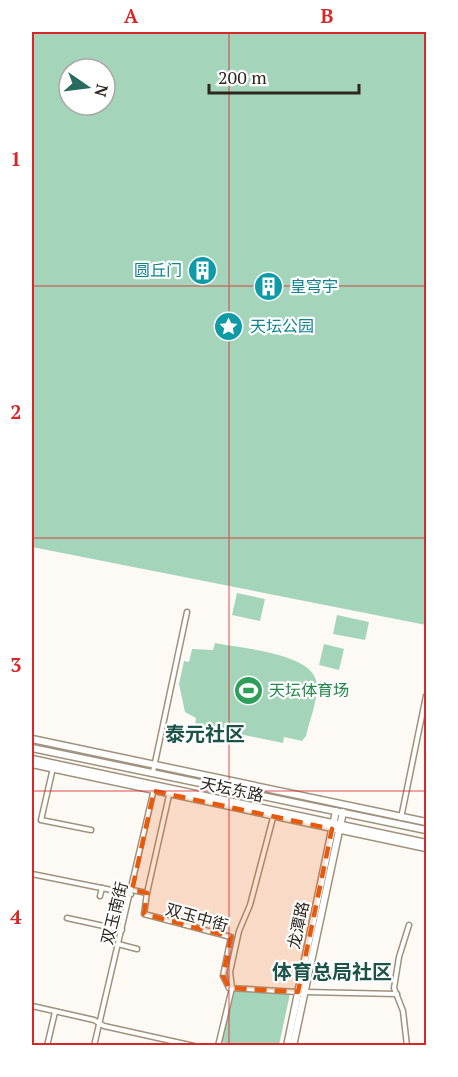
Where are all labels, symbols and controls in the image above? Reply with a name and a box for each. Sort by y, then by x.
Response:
text: A [124,2,139,29]
text: B [321,2,334,29]
north arrow [57,57,117,117]
scale bar [209,57,359,95]
text: 200 m [218,65,267,89]
text: N [89,82,114,99]
text: 1 [10,145,22,172]
building icon: 圆丘门 [187,254,219,286]
place label: 圆丘门 [134,259,182,281]
building icon: 皇穹宇 [253,270,285,302]
place label: 皇穹宇 [290,275,338,297]
place icon: 天坛公园 [213,310,245,342]
place label: 天坛公园 [250,315,314,337]
text: 2 [10,398,22,425]
text: 3 [10,651,22,678]
sports icon: 天坛体育场 [232,674,264,706]
place label: 天坛体育场 [269,679,349,701]
district label: 泰元社区 [165,720,245,747]
street label: 天坛东路 [198,772,266,806]
street label: 双玉南街 [96,879,132,947]
street label: 双玉中街 [163,898,231,936]
street label: 龙潭路 [282,899,314,951]
text: 4 [10,903,22,930]
district label: 体育总局社区 [272,958,392,985]

